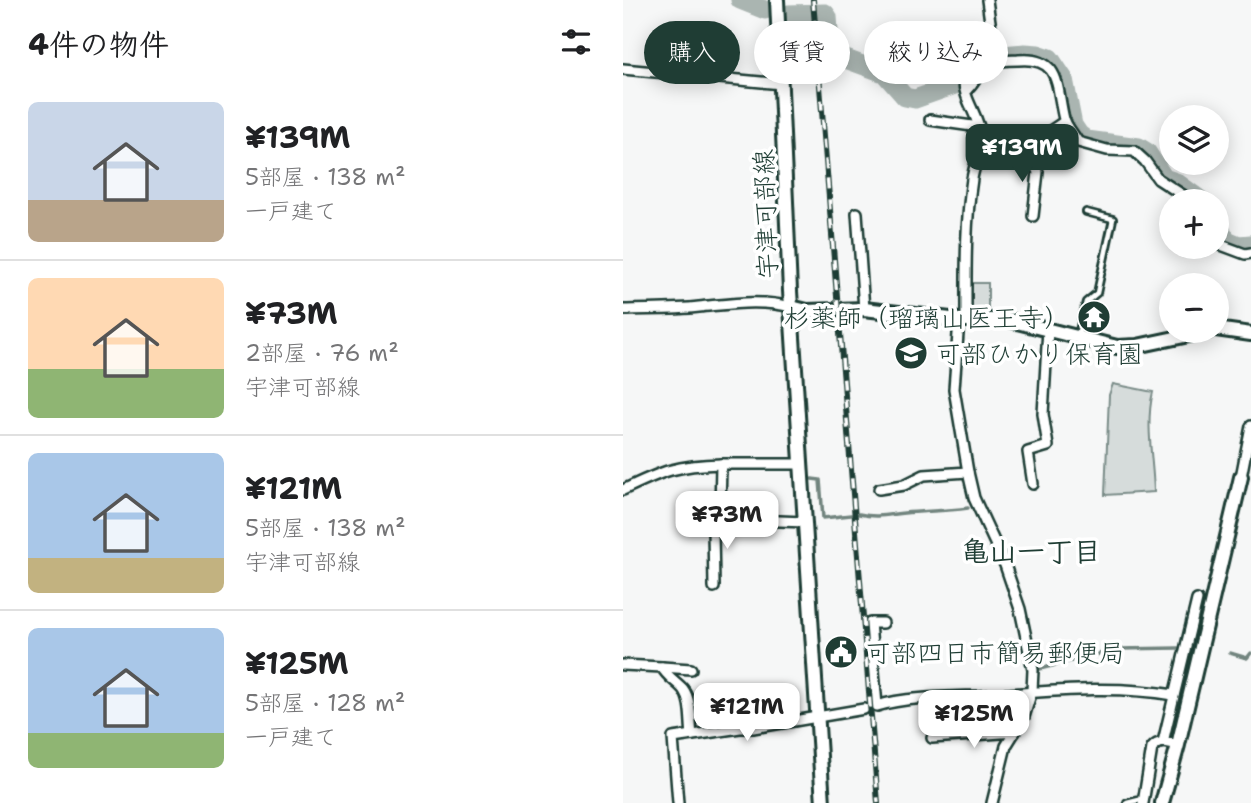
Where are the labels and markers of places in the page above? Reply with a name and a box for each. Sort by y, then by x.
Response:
pin: ¥139M [973,124,1071,184]
temple icon: 杉薬師（瑠璃山医王寺） [1075,298,1113,336]
place label: 杉薬師（瑠璃山医王寺） [784,300,1070,335]
school or university icon: 可部ひかり保育園 [892,334,930,372]
place label: 可部ひかり保育園 [935,336,1143,371]
pin: ¥73M [686,491,768,551]
public building icon: 可部四日市簡易郵便局 [822,633,860,671]
place label: 可部四日市簡易郵便局 [865,635,1125,670]
pin: ¥121M [698,684,796,743]
pin: ¥125M [925,690,1023,750]

